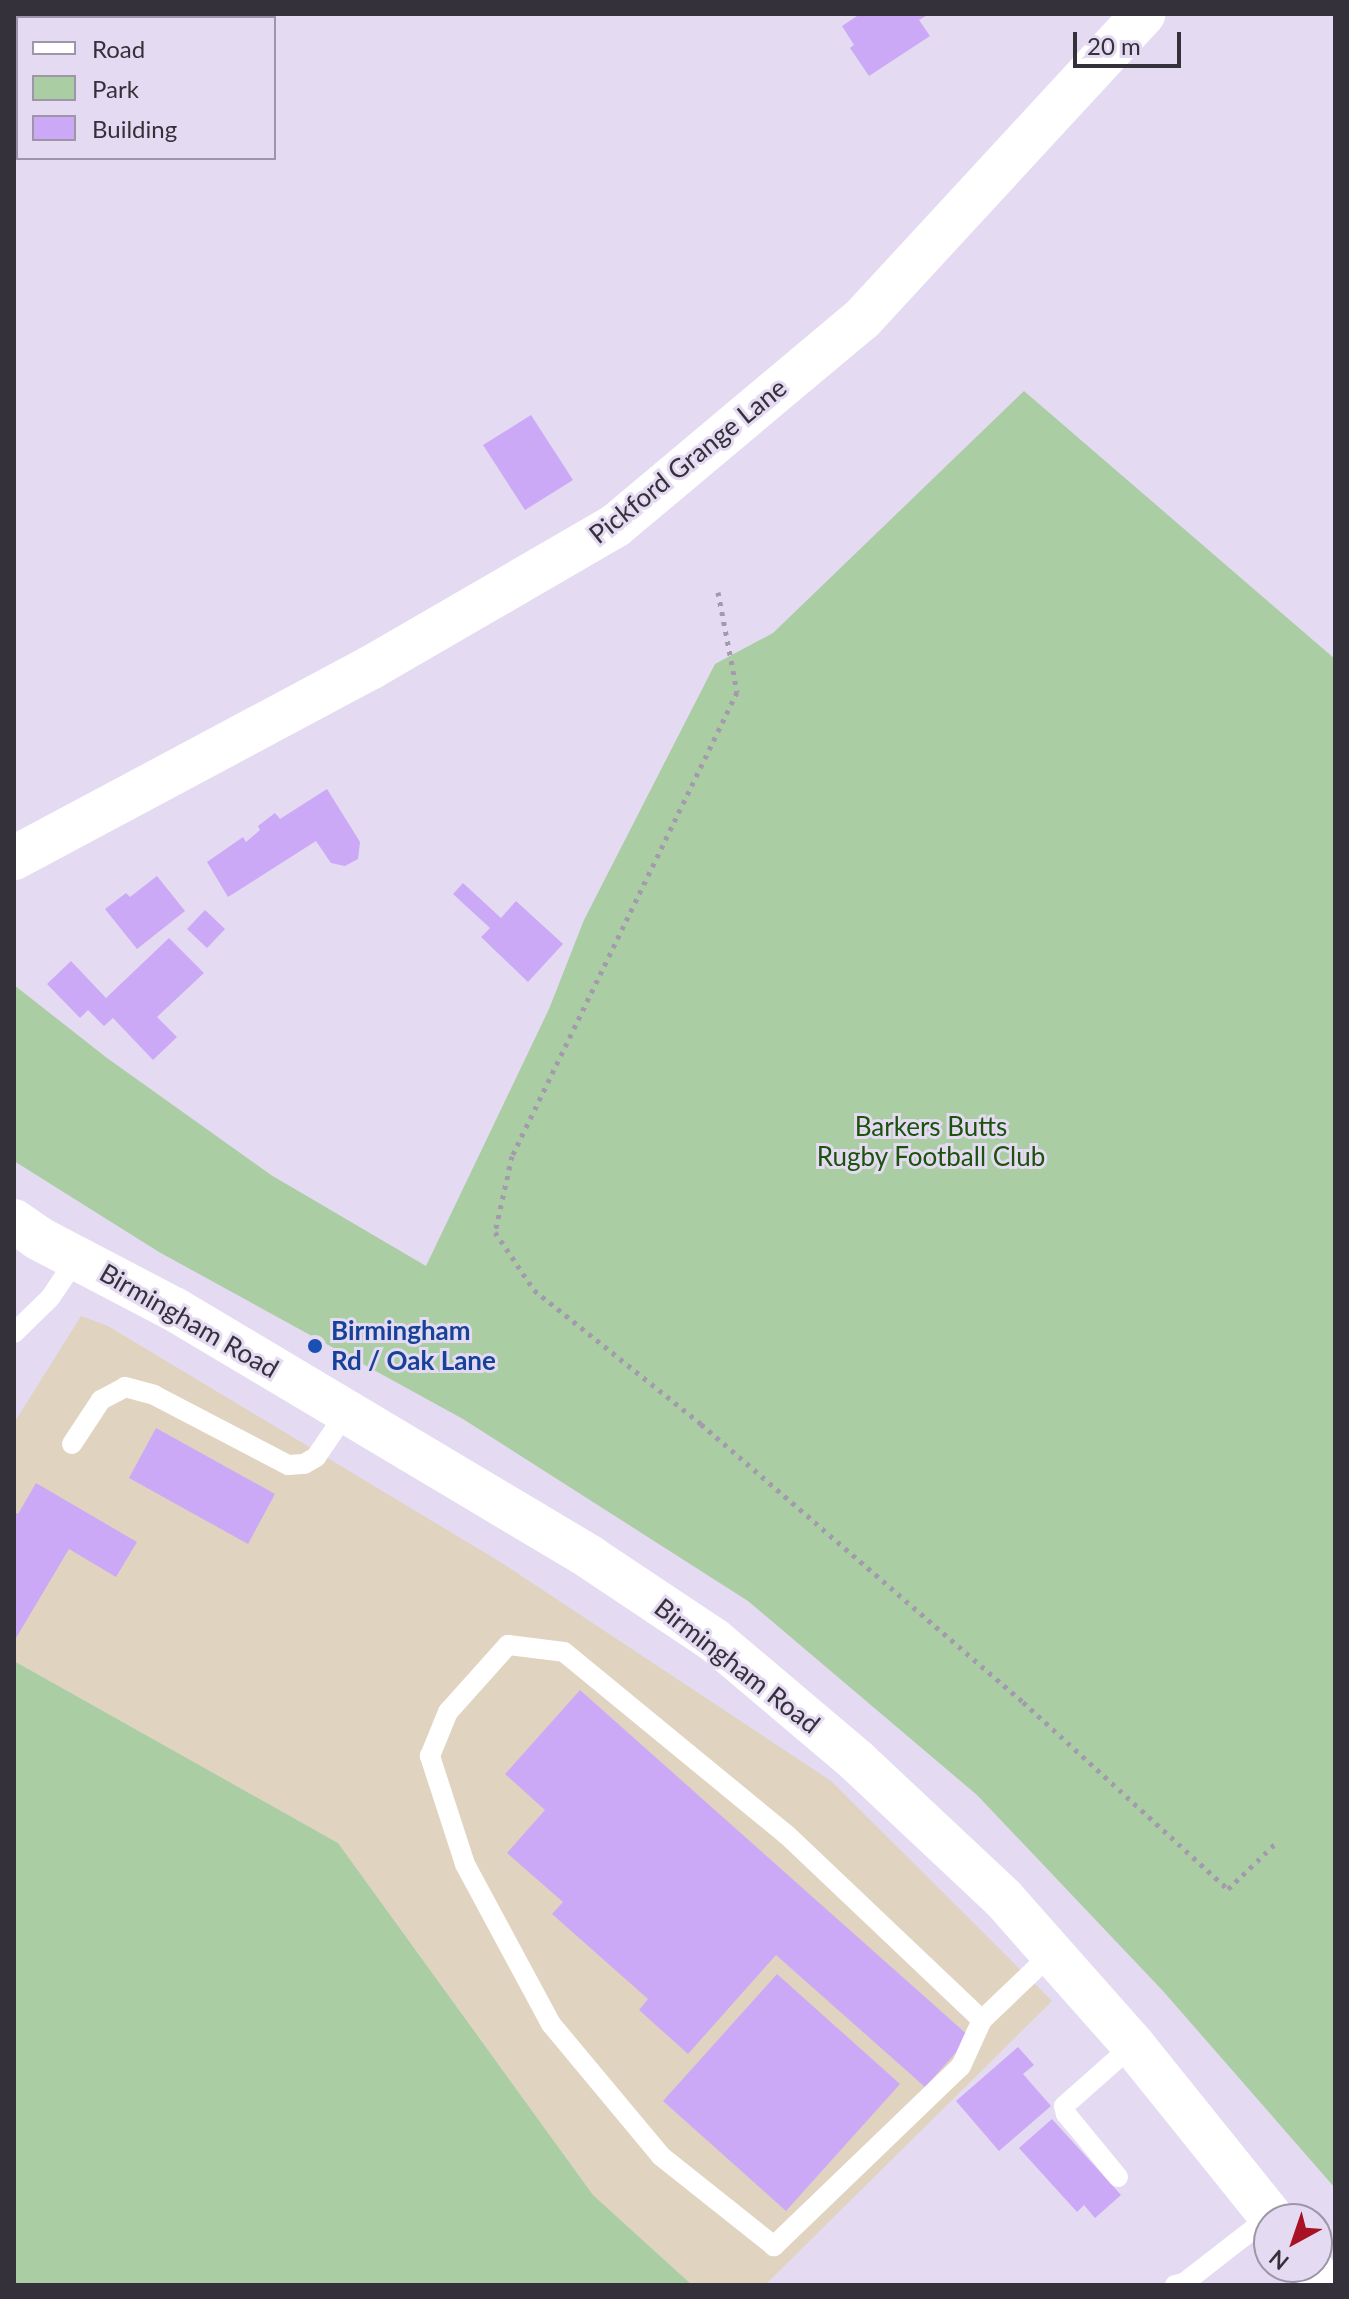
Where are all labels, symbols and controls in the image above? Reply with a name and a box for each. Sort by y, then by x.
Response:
legend [16,16,276,160]
scale bar [1077,16,1185,66]
text: 20 m [1087,31,1141,60]
text: Road [92,34,145,63]
text: Park [92,74,139,103]
text: Building [92,114,177,143]
street label: Pickford Grange Lane [583,372,793,550]
park label: Barkers Butts Rugby Football Club [816,1111,1046,1172]
street label: Birmingham Road [94,1257,284,1385]
place label: Birmingham Rd / Oak Lane [331,1315,496,1376]
marker: Birmingham Rd / Oak Lane [306,1337,324,1355]
street label: Birmingham Road [648,1592,826,1740]
north arrow [1253,2203,1333,2283]
text: N [1263,2244,1294,2276]

